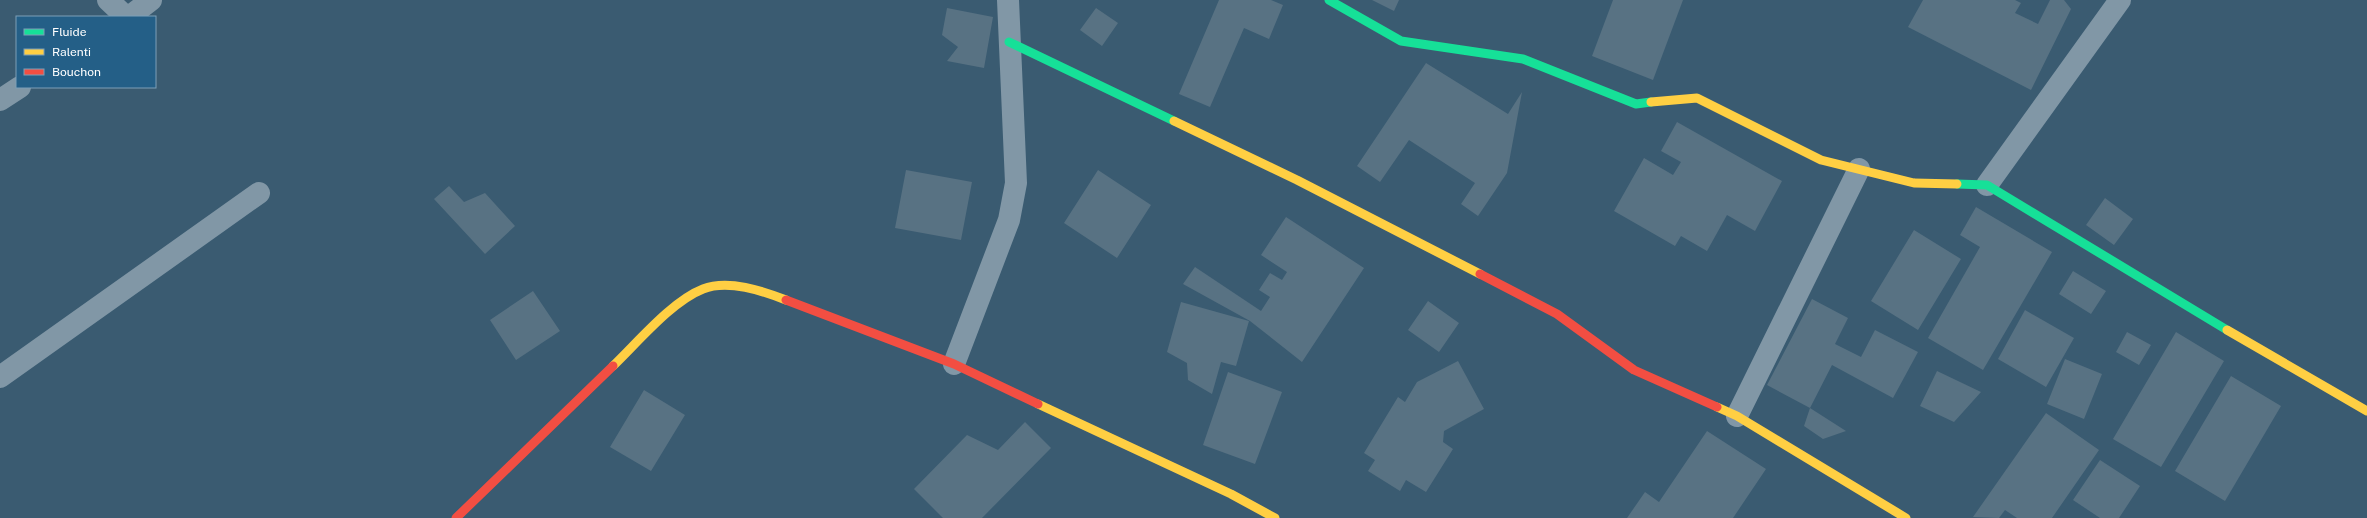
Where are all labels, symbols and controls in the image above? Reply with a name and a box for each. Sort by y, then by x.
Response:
legend [16,16,156,88]
text: Fluide [52,25,87,39]
text: Ralenti [52,45,91,59]
text: Bouchon [52,65,101,79]

